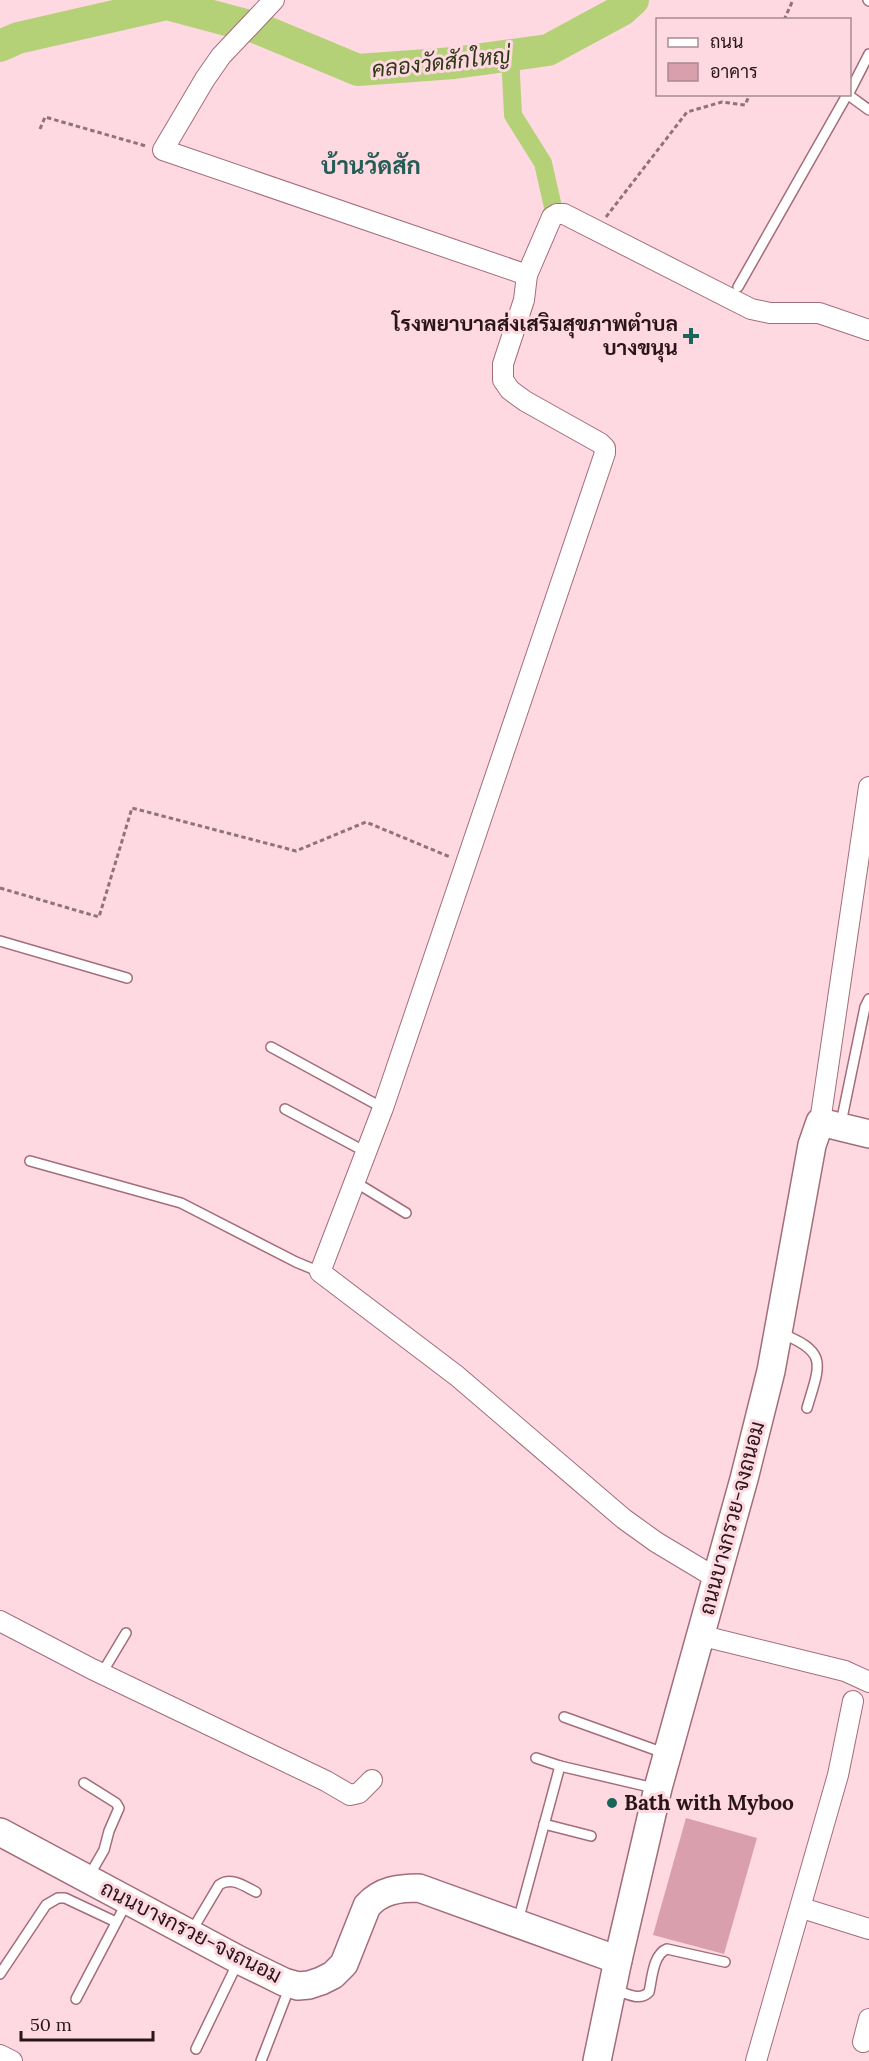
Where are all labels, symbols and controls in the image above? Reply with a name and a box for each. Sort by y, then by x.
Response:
legend [656,18,851,96]
text: ถนน [710,30,743,53]
water label: คลองวัดสักใหญ่ [370,41,513,83]
text: อาคาร [710,60,758,83]
district label: บ้านวัดสัก [321,150,421,181]
place label: โรงพยาบาลส่งเสริมสุขภาพตำบล บางขนุน [390,310,678,363]
marker: โรงพยาบาลส่งเสริมสุขภาพตำบล บางขนุน [682,327,700,345]
street label: ถนนบางกรวย-จงถนอม [693,1418,770,1618]
place label: Bath with Myboo [624,1789,794,1816]
marker: Bath with Myboo [605,1796,619,1810]
street label: ถนนบางกรวย-จงถนอม [96,1874,286,1989]
scale bar [21,2004,153,2042]
text: 50 m [30,2013,72,2036]

